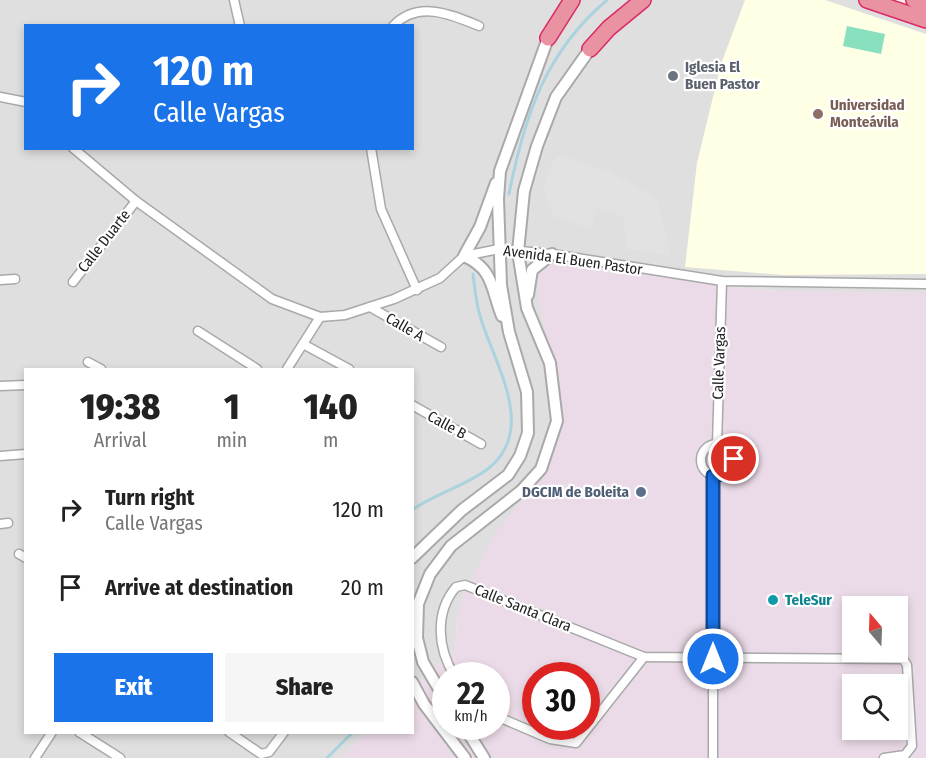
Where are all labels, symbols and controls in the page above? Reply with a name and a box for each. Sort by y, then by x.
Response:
text: 120 m [153,46,254,96]
icon: right [54,48,132,126]
place label: Iglesia El Buen Pastor [685,58,760,93]
marker: Iglesia El Buen Pastor [666,69,680,83]
place label: Universidad Monteávila [830,96,905,131]
text: Calle Vargas [153,97,285,129]
marker: Universidad Monteávila [811,107,825,121]
street label: Calle Duarte [74,206,134,276]
street label: Avenida El Buen Pastor [502,241,644,279]
street label: Calle A [383,309,427,345]
street label: Calle Vargas [709,326,729,400]
text: 19:38 [80,385,160,429]
text: 1 [224,385,240,429]
text: 140 [303,385,358,429]
street label: Calle B [424,407,470,443]
text: Arrival [94,428,147,452]
text: min [216,428,247,452]
text: m [323,428,338,452]
pin [708,433,759,484]
icon: arrive [717,442,750,475]
place label: DGCIM de Boleita [522,483,630,501]
text: Turn right [105,484,194,511]
marker: DGCIM de Boleita [634,485,648,499]
icon: right [54,493,87,526]
text: 120 m [332,496,384,523]
text: Calle Vargas [105,511,203,535]
icon: arrive [54,571,87,604]
text: Arrive at destination [105,574,293,601]
text: 20 m [341,574,384,601]
street label: Calle Santa Clara [472,580,574,636]
place label: TeleSur [785,591,832,609]
marker: TeleSur [766,593,780,607]
north arrow [842,596,908,662]
map controls [842,596,908,740]
position arrow [681,627,745,691]
button: Exit [54,653,213,722]
button: Share [225,653,384,722]
speed limit sign: 30 [522,662,600,740]
button: search [842,674,908,740]
text: 22 [457,676,485,712]
text: km/h [454,707,488,725]

